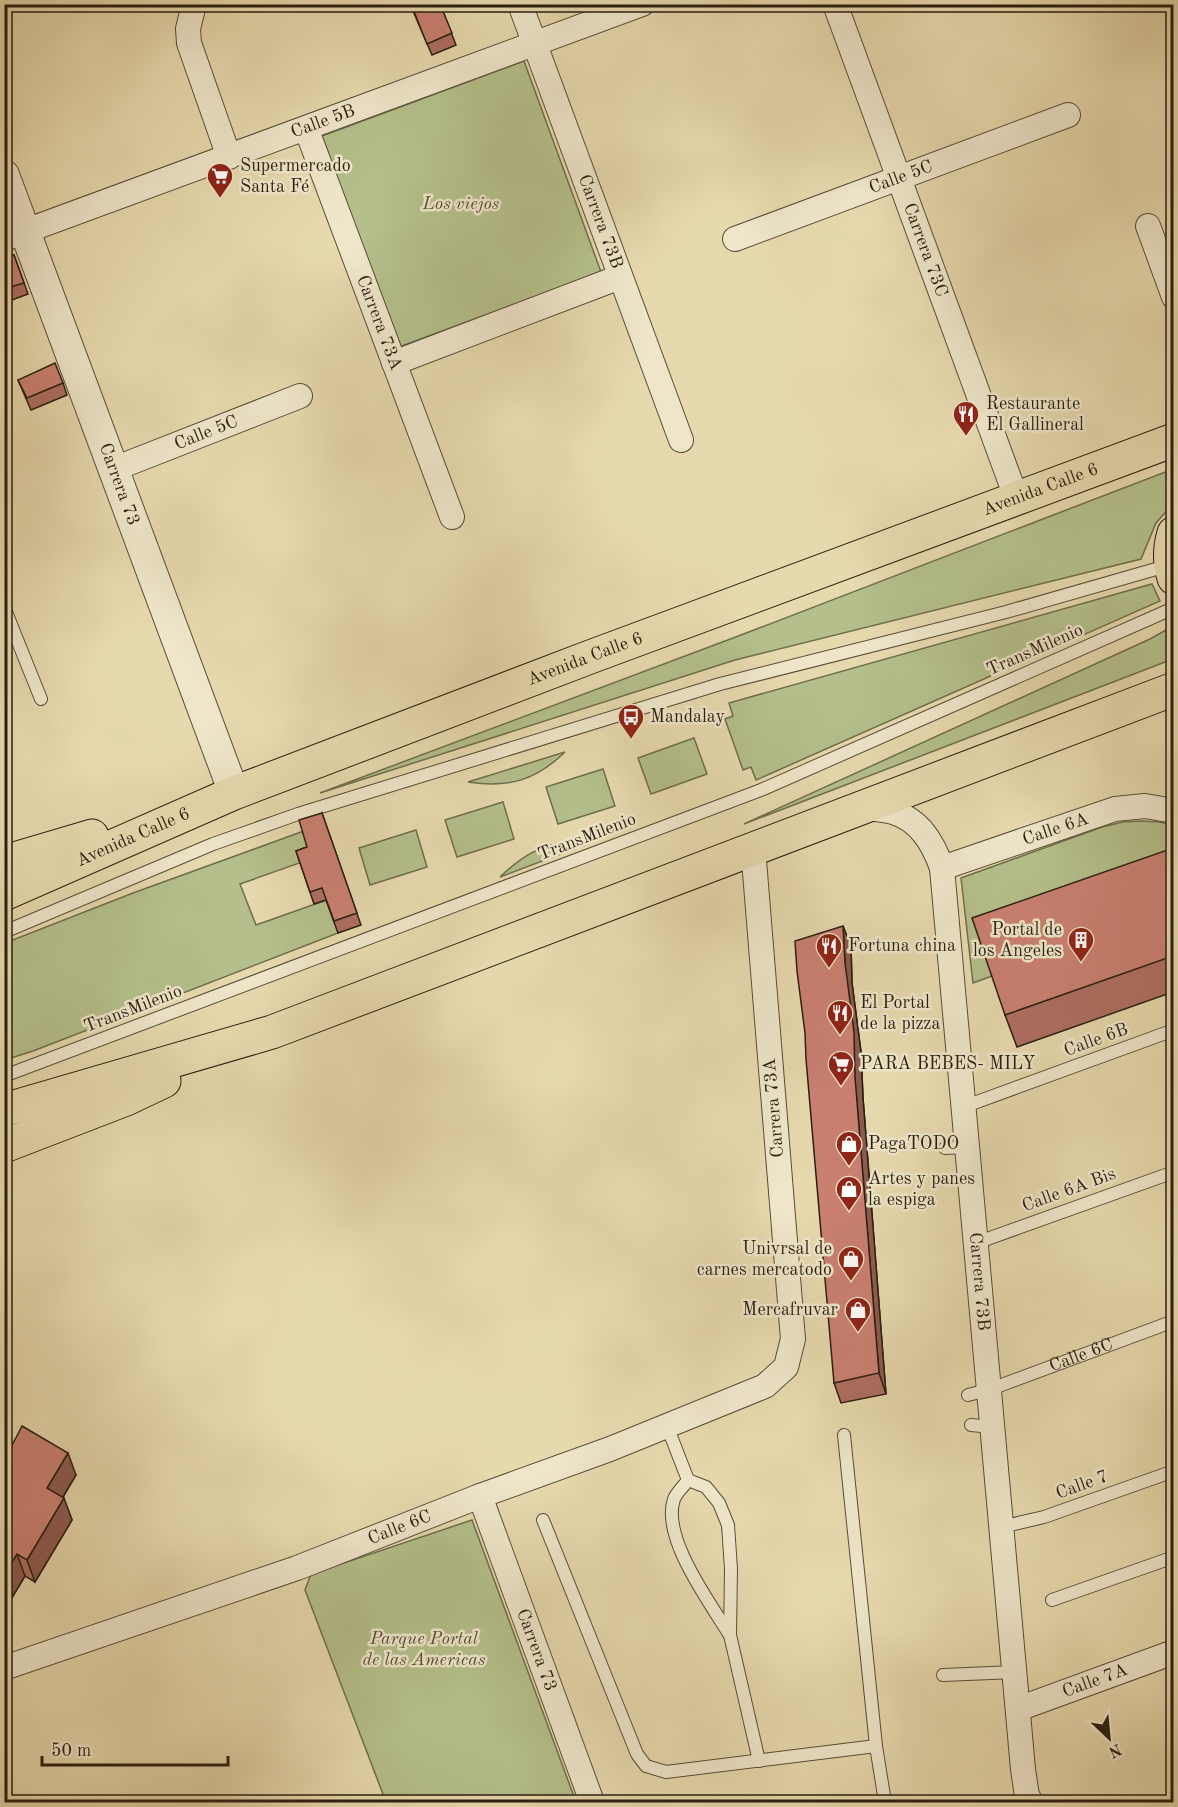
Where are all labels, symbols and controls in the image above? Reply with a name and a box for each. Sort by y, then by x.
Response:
street label: Calle 5B [289,101,358,141]
place label: Supermercado Santa Fé [240,157,351,196]
street label: Calle 5C [867,157,935,197]
supermarket icon: Supermercado Santa Fé [205,161,235,199]
street label: Carrera 73B [575,172,626,271]
park label: Los viejos [422,195,500,213]
street label: Carrera 73C [900,201,951,299]
street label: Carrera 73A [353,273,405,373]
place label: Restaurante El Gallineral [986,395,1084,434]
restaurant icon: Restaurante El Gallineral [951,399,981,437]
street label: Calle 5C [172,412,240,453]
street label: Carrera 73 [96,441,143,528]
street label: Avenida Calle 6 [980,460,1101,519]
street label: TransMilenio [984,621,1086,679]
street label: Avenida Calle 6 [525,629,645,689]
bus stop icon: Mandalay [616,702,646,740]
place label: Mandalay [650,708,725,726]
street label: Avenida Calle 6 [74,805,193,870]
street label: TransMilenio [536,810,638,864]
street label: Calle 6A [1020,810,1091,849]
place label: Portal de los Angeles [973,921,1062,960]
building icon: Portal de los Angeles [1066,925,1096,963]
restaurant icon: Fortuna china [814,931,844,969]
place label: Fortuna china [848,937,956,955]
street label: TransMilenio [82,982,184,1036]
place label: El Portal de la pizza [860,994,941,1033]
restaurant icon: El Portal de la pizza [825,998,855,1036]
street label: Calle 6B [1062,1020,1130,1060]
supermarket icon: PARA BEBES- MILY [826,1049,856,1087]
place label: PARA BEBES- MILY [860,1055,1035,1073]
street label: Carrera 73A [761,1057,787,1159]
shop icon: PagaTODO [834,1129,864,1167]
place label: PagaTODO [868,1135,959,1153]
street label: Calle 6A Bis [1020,1165,1118,1215]
place label: Artes y panes la espiga [868,1170,975,1209]
shop icon: Artes y panes la espiga [834,1174,864,1212]
street label: Carrera 73B [966,1232,993,1332]
place label: Univrsal de carnes mercatodo [697,1240,832,1279]
shop icon: Univrsal de carnes mercatodo [836,1244,866,1282]
shop icon: Mercafruvar [843,1295,873,1333]
place label: Mercafruvar [742,1301,839,1319]
street label: Calle 6C [1047,1335,1116,1375]
street label: Calle 7 [1053,1467,1111,1503]
street label: Calle 6C [365,1507,434,1548]
street label: Carrera 73 [513,1606,560,1694]
park label: Parque Portal de las Americas [362,1630,486,1669]
street label: Calle 7A [1060,1661,1130,1701]
north arrow [1079,1708,1139,1768]
scale bar [42,1729,228,1767]
text: N [1105,1740,1124,1760]
text: 50 m [51,1742,91,1760]

